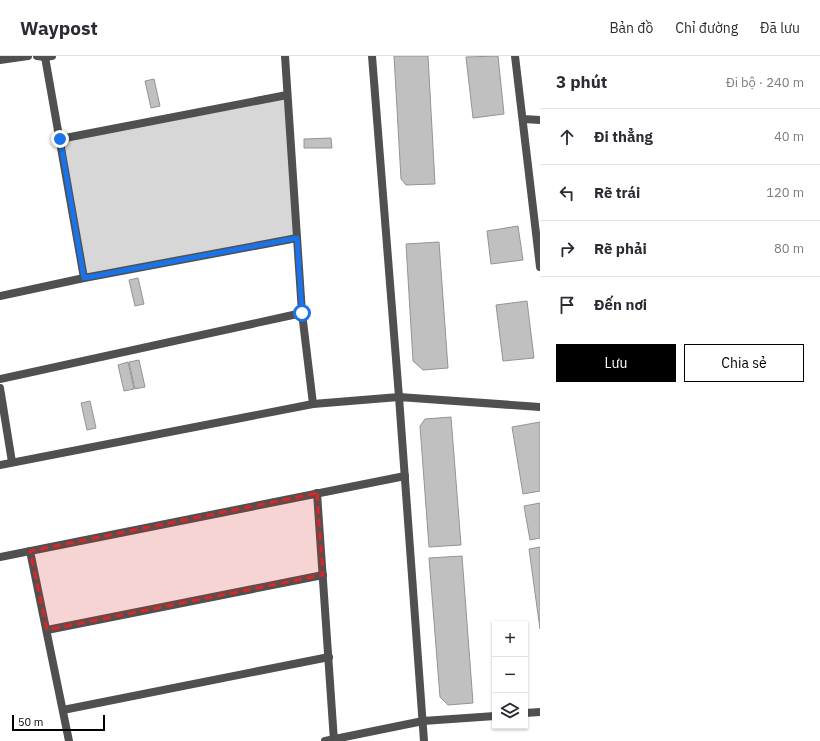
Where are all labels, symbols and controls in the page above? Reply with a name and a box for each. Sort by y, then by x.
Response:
text: Waypost [20,16,98,40]
text: Bản đồ [609,19,653,37]
text: Chỉ đường [675,19,738,37]
text: Đã lưu [760,19,800,37]
text: 3 phút [556,71,607,93]
text: Đi bộ · 240 m [726,74,804,91]
icon: ahead [556,126,578,148]
text: Đi thẳng [594,127,653,146]
text: 40 m [774,128,804,145]
route end [51,130,69,148]
icon: left [556,182,578,204]
text: Rẽ trái [594,183,640,202]
text: 120 m [766,184,804,201]
icon: right [556,238,578,260]
text: Rẽ phải [594,239,647,258]
text: 80 m [774,240,804,257]
icon: arrive [556,294,578,316]
text: Đến nơi [594,295,647,314]
route start [293,304,311,322]
button: Lưu [556,344,676,382]
button: Chia sẻ [684,344,804,382]
map controls [492,621,528,729]
button: + [492,621,528,657]
button: − [492,657,528,693]
button: layers [492,693,528,729]
scale bar [12,713,105,732]
text: 50 m [18,715,43,729]

